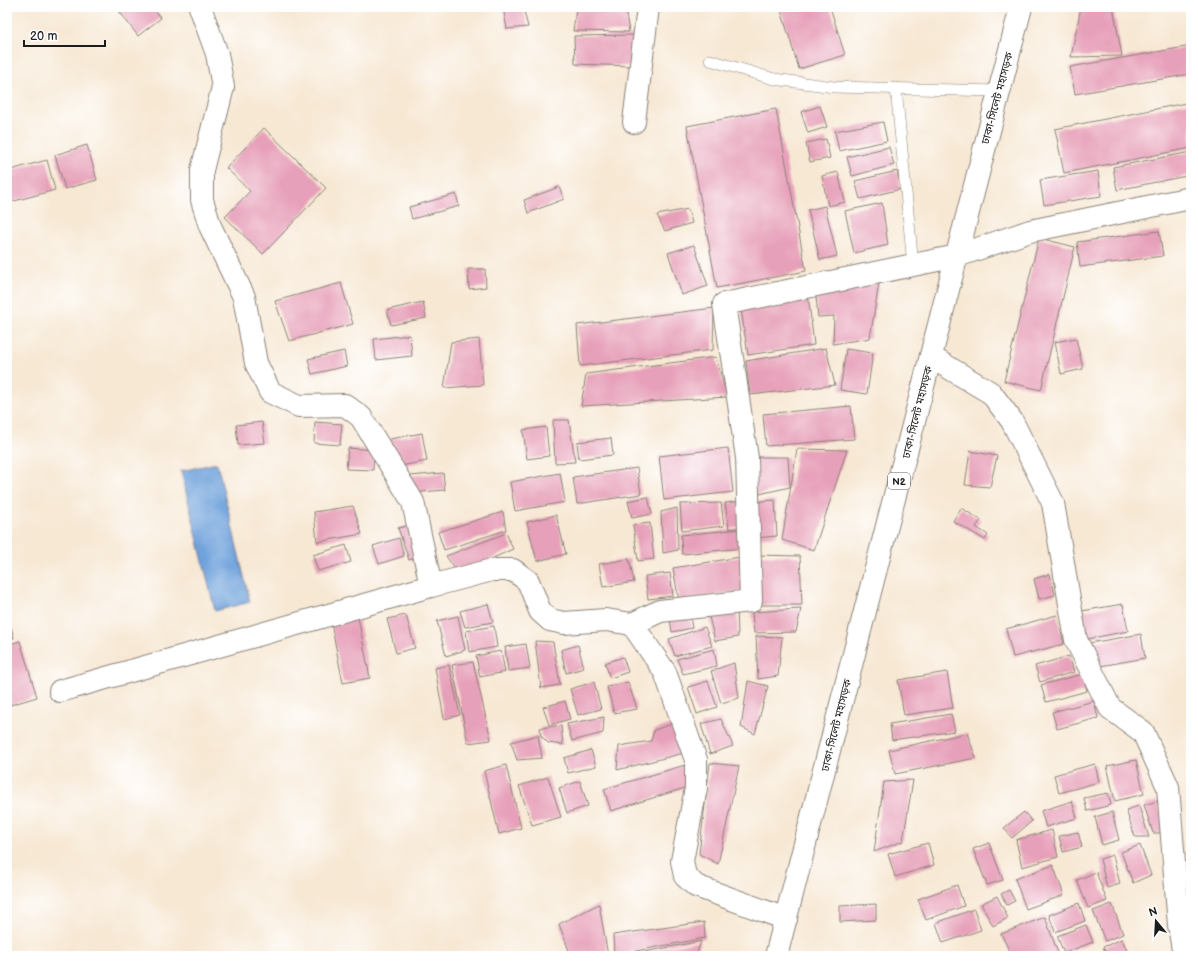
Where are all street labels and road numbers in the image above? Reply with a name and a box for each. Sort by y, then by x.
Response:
street label: ঢাকা-সিলেট মহাসড়ক [979,51,1016,146]
street label: ঢাকা-সিলেট মহাসড়ক [899,365,935,461]
road number: N2 [888,473,910,489]
street label: ঢাকা-সিলেট মহাসড়ক [818,678,854,774]

